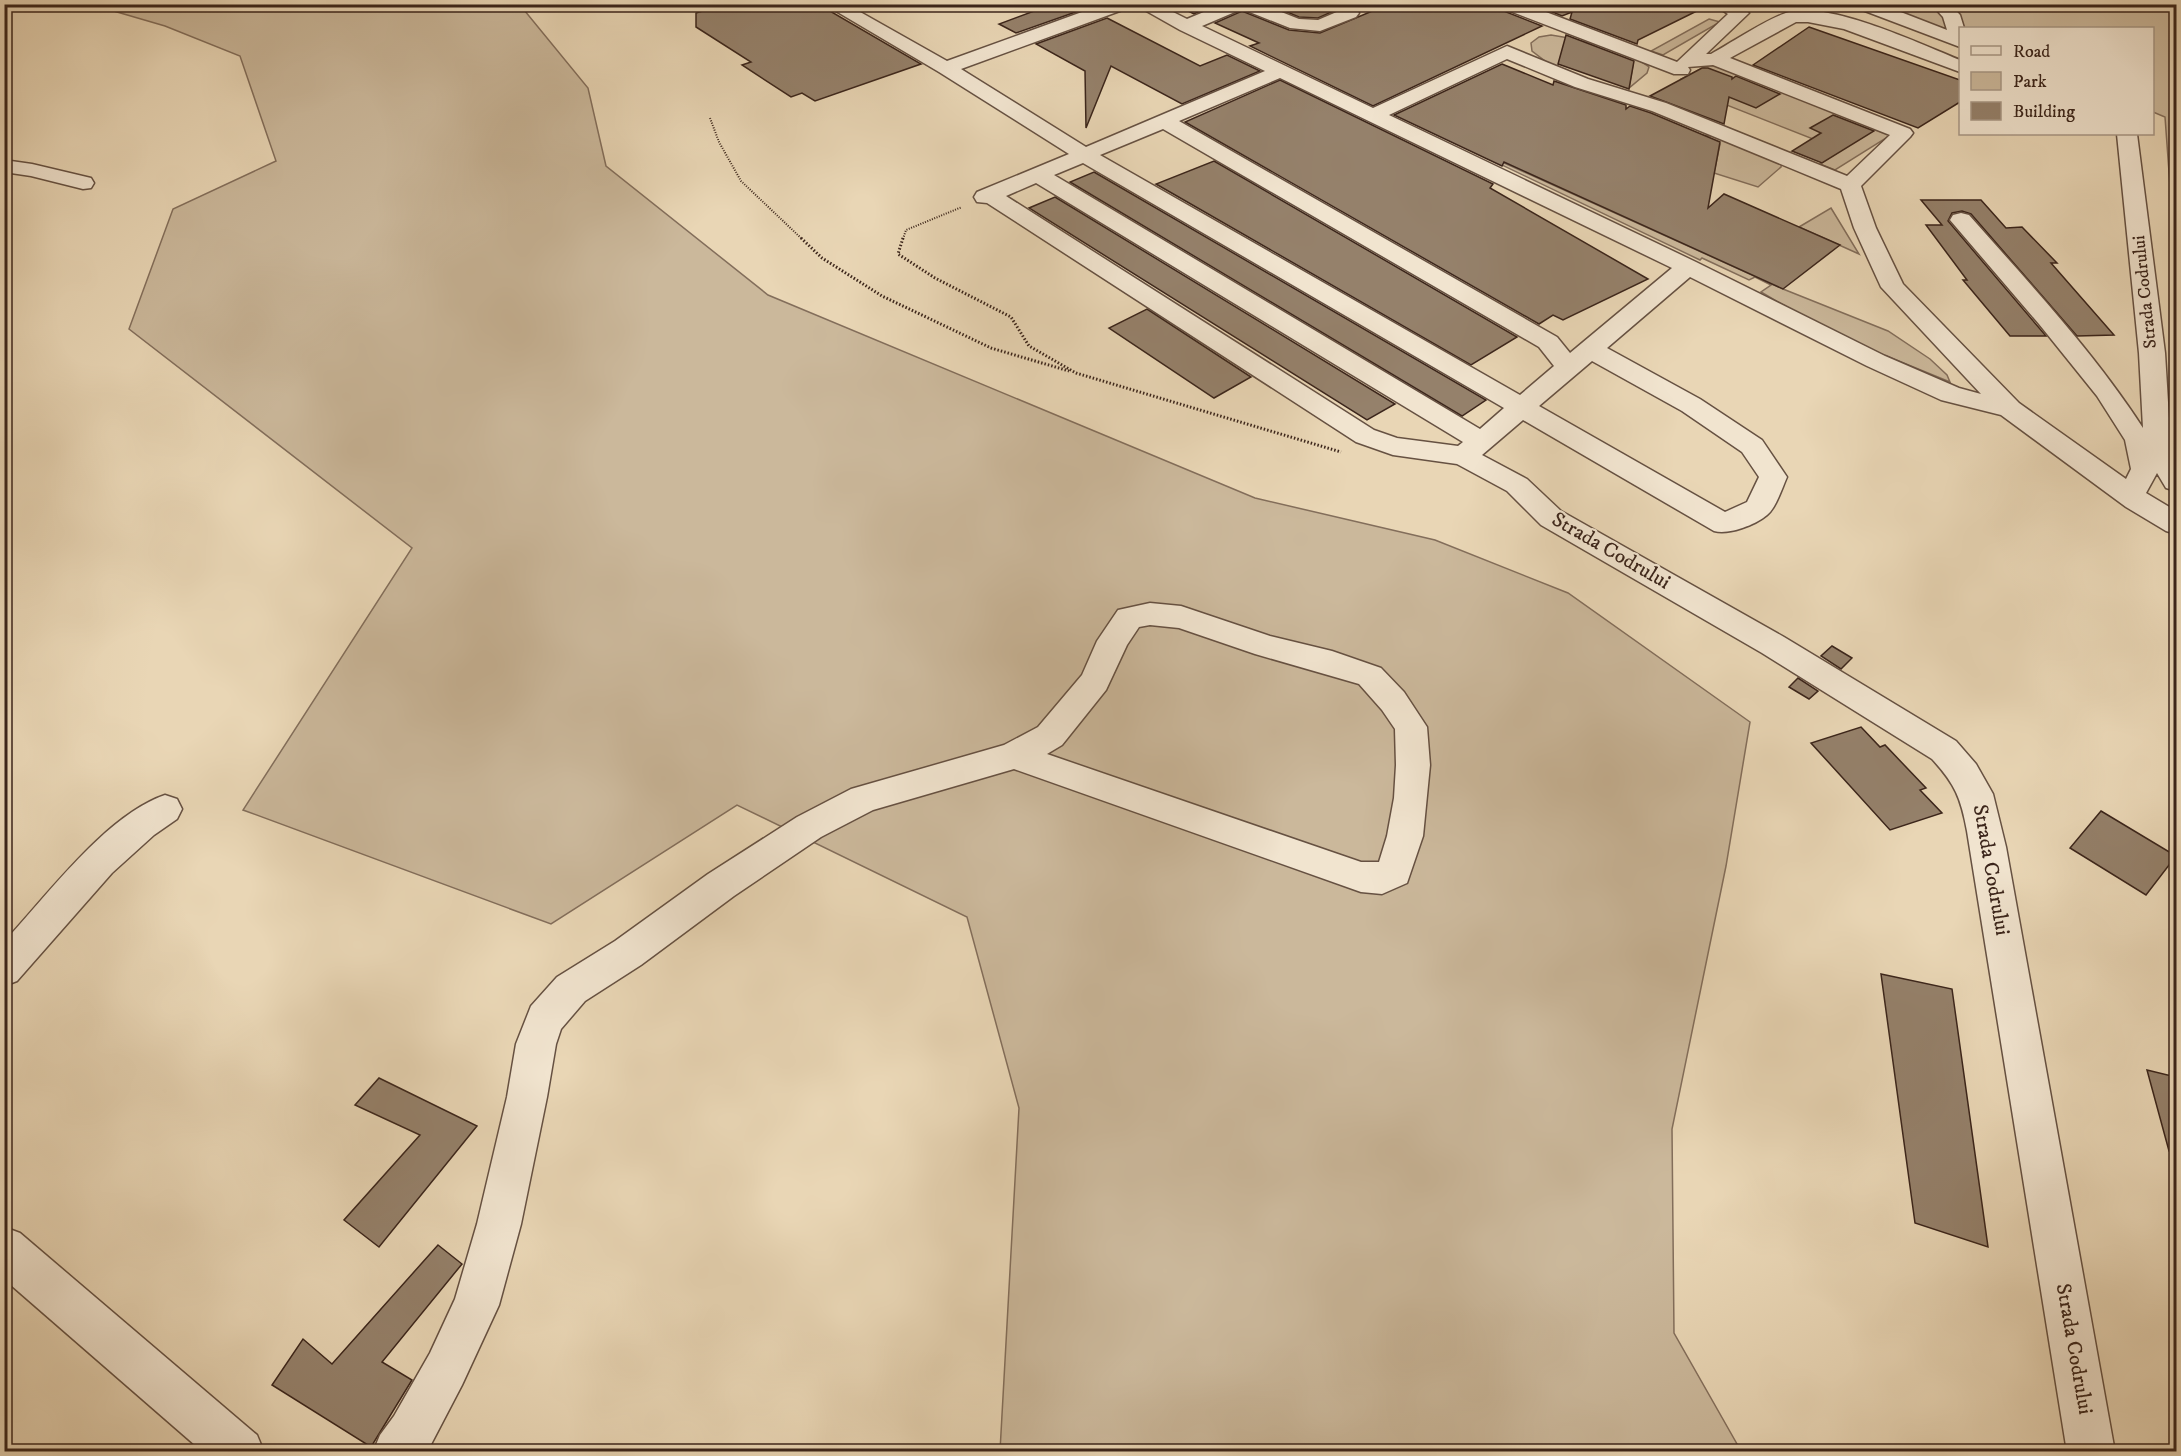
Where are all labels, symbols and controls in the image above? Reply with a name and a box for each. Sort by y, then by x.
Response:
legend [1959,27,2154,135]
text: Road [2013,41,2050,63]
text: Park [2013,71,2047,93]
text: Building [2013,101,2075,123]
street label: Strada Codrului [2128,234,2162,350]
street label: Strada Codrului [1547,507,1675,595]
street label: Strada Codrului [1967,802,2015,938]
street label: Strada Codrului [2050,1281,2098,1417]

